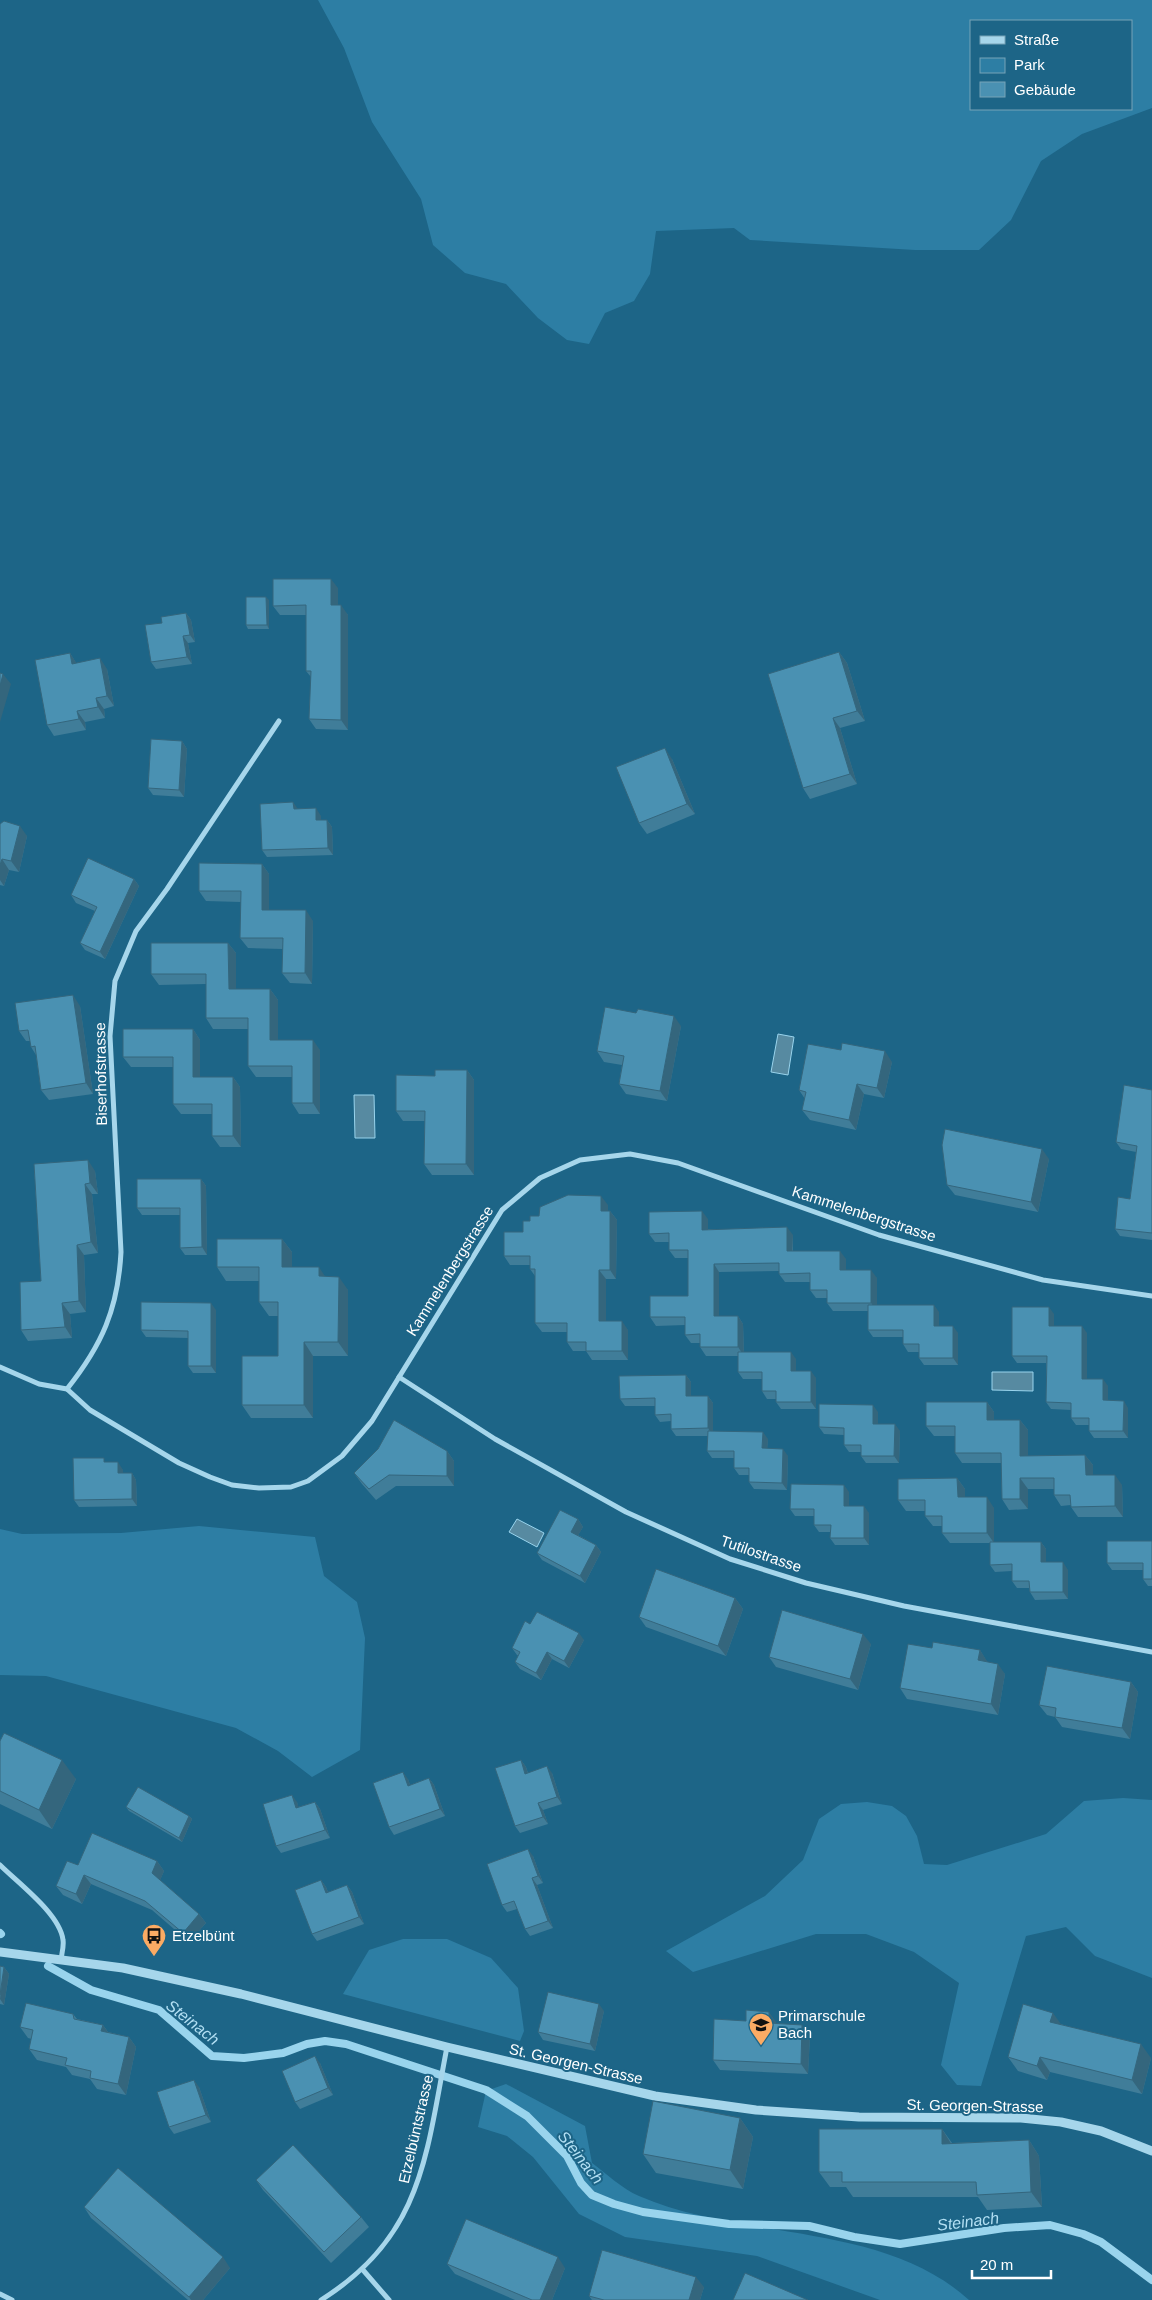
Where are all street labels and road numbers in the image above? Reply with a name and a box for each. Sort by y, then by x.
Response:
street label: Biserhofstrasse [91,1022,110,1126]
street label: Kammelenbergstrasse [790,1182,938,1245]
street label: Kammelenbergstrasse [403,1203,497,1339]
street label: Tutilostrasse [718,1532,804,1575]
street label: St. Georgen-Strasse [508,2040,645,2087]
street label: Etzelbüntstrasse [395,2073,436,2185]
street label: St. Georgen-Strasse [907,2096,1044,2115]

